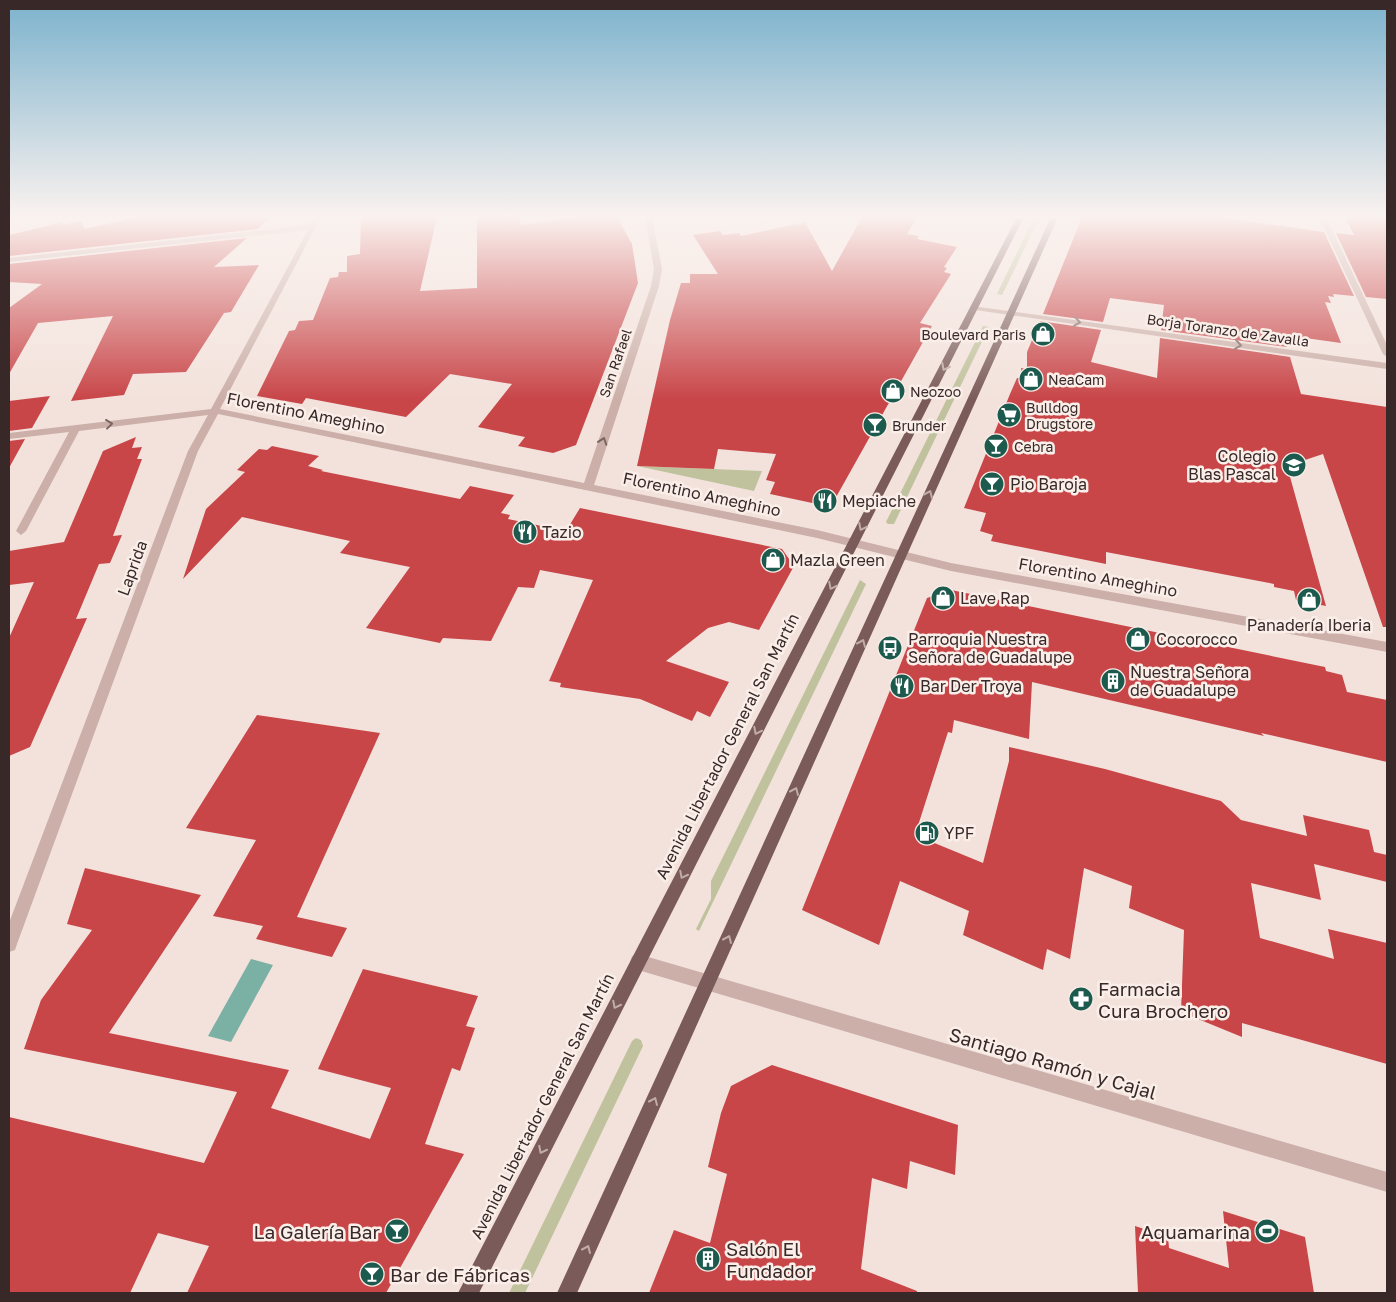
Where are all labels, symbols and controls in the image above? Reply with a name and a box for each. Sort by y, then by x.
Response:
street label: Borja Toranzo de Zavalla [1146,310,1310,350]
one-way arrow [1073,317,1081,327]
shop icon: Boulevard Paris [1030,321,1056,347]
street label: San Rafael [595,326,635,400]
place label: Boulevard Paris [921,326,1026,343]
one-way arrow [1234,339,1242,350]
one-way arrow [941,361,951,370]
shop icon: NeaCam [1018,366,1044,392]
place label: NeaCam [1048,371,1105,388]
shop icon: Neozoo [880,378,906,404]
place label: Neozoo [910,383,961,400]
street label: Florentino Ameghino [225,388,387,438]
place label: Bulldog Drugstore [1026,399,1093,432]
supermarket icon: Bulldog Drugstore [996,402,1022,428]
bar icon: Brunder [862,412,888,438]
place label: Brunder [892,417,947,434]
one-way arrow [106,419,114,430]
bar icon: Cebra [983,433,1009,459]
one-way arrow [597,437,607,446]
place label: Cebra [1014,438,1053,455]
place label: Colegio Blas Pascal [1188,446,1276,484]
school or university icon: Colegio Blas Pascal [1281,452,1307,478]
street label: Florentino Ameghino [621,467,783,521]
bar icon: Pio Baroja [979,471,1005,497]
place label: Pio Baroja [1010,474,1087,494]
restaurant icon: Mepiache [812,488,838,514]
one-way arrow [923,490,933,499]
place label: Mepiache [842,491,916,511]
restaurant icon: Tazio [512,519,538,545]
place label: Tazio [542,522,582,542]
one-way arrow [858,522,868,531]
street label: Laprida [113,538,151,598]
shop icon: Mazla Green [760,547,786,573]
place label: Mazla Green [790,550,885,570]
street label: Florentino Ameghino [1017,553,1179,601]
one-way arrow [828,581,838,590]
shop icon: Lave Rap [930,585,956,611]
shop icon: Panadería Iberia [1296,587,1322,613]
place label: Lave Rap [960,588,1030,608]
street label: Avenida Libertador General San Martín [651,610,803,882]
place label: Panadería Iberia [1247,615,1371,635]
shop icon: Cocorocco [1125,626,1151,652]
place label: Parroquia Nuestra Señora de Guadalupe [908,629,1072,667]
place label: Cocorocco [1156,629,1238,649]
bus stop icon: Parroquia Nuestra Señora de Guadalupe [877,635,903,661]
one-way arrow [855,639,866,648]
place label: Nuestra Señora de Guadalupe [1130,662,1249,700]
building icon: Nuestra Señora de Guadalupe [1100,668,1126,694]
restaurant icon: Bar Der Troya [889,673,915,699]
place label: Bar Der Troya [920,676,1022,696]
one-way arrow [753,726,763,735]
one-way arrow [788,787,799,796]
fuel station icon: YPF [914,820,940,846]
place label: YPF [944,823,974,843]
one-way arrow [679,870,689,879]
one-way arrow [721,935,732,944]
street label: Avenida Libertador General San Martín [466,970,618,1242]
place label: Farmacia Cura Brochero [1098,977,1228,1022]
pharmacy icon: Farmacia Cura Brochero [1068,986,1094,1012]
one-way arrow [612,1000,622,1009]
street label: Santiago Ramón y Cajal [947,1022,1159,1104]
one-way arrow [648,1097,659,1106]
one-way arrow [538,1145,548,1154]
bar icon: La Galería Bar [384,1218,410,1244]
sports icon: Aquamarina [1254,1218,1280,1244]
place label: La Galería Bar [254,1220,381,1243]
place label: Aquamarina [1141,1220,1250,1243]
place label: Salón El Fundador [726,1237,814,1282]
one-way arrow [581,1245,591,1254]
building icon: Salón El Fundador [695,1246,721,1272]
bar icon: Bar de Fábricas [359,1261,385,1287]
place label: Bar de Fábricas [390,1263,530,1286]

